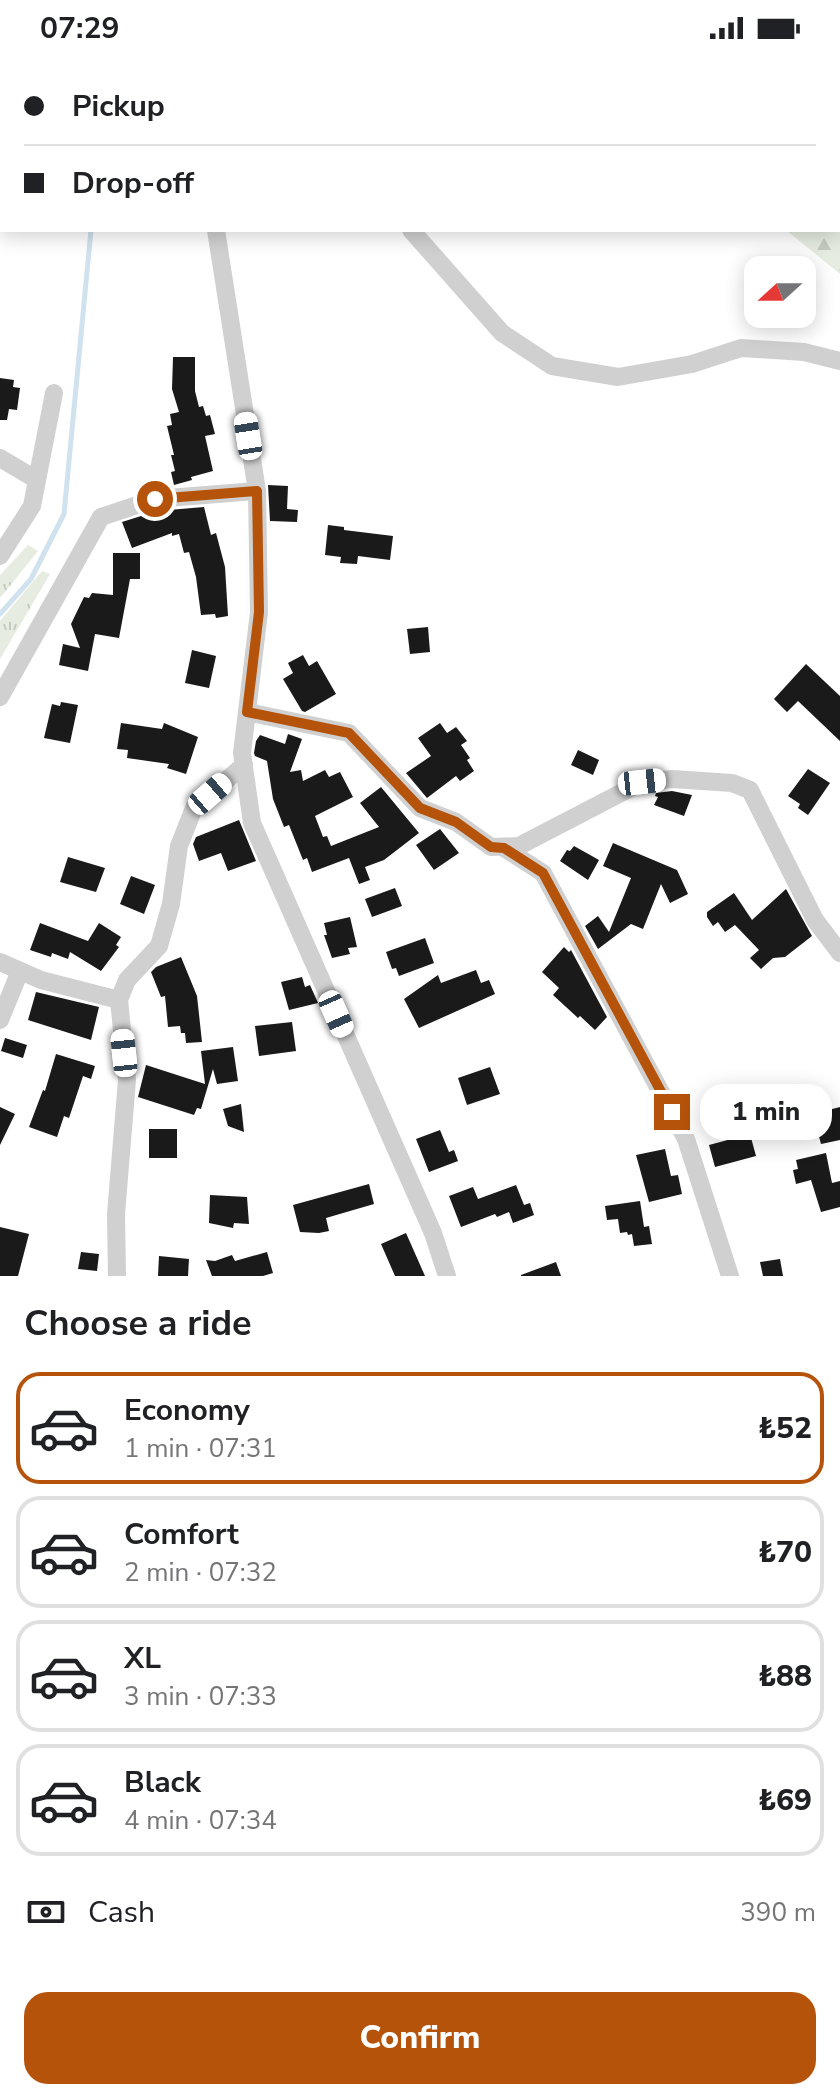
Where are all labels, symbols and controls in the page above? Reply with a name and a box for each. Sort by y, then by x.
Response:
text: 07:29 [40,8,119,49]
text: Pickup [72,86,165,127]
text: Drop-off [72,163,194,204]
north arrow [744,256,816,328]
map controls [744,256,816,328]
car [232,410,264,462]
route start [137,481,173,517]
car [617,768,667,796]
car [184,769,236,819]
car [315,987,357,1041]
car [110,1028,138,1078]
callout: 1 min [700,1084,832,1140]
route end [654,1094,690,1130]
text: 1 min [732,1094,800,1129]
text: Choose a ride [24,1299,252,1348]
text: Economy [124,1390,250,1431]
icon: car [28,1392,100,1464]
text: ₺52 [758,1408,812,1449]
text: 1 min · 07:31 [124,1431,277,1466]
text: Comfort [124,1514,239,1555]
icon: car [28,1516,100,1588]
text: ₺70 [758,1532,812,1573]
text: 2 min · 07:32 [124,1555,277,1590]
text: XL [124,1638,161,1679]
icon: car [28,1640,100,1712]
text: ₺88 [758,1656,812,1697]
text: 3 min · 07:33 [124,1679,277,1714]
text: Black [124,1762,201,1803]
icon: car [28,1764,100,1836]
text: ₺69 [758,1780,812,1821]
text: 4 min · 07:34 [124,1803,277,1838]
icon: cash [24,1890,68,1934]
text: Cash [88,1892,155,1933]
text: 390 m [740,1895,816,1930]
button: Confirm [24,1992,816,2084]

